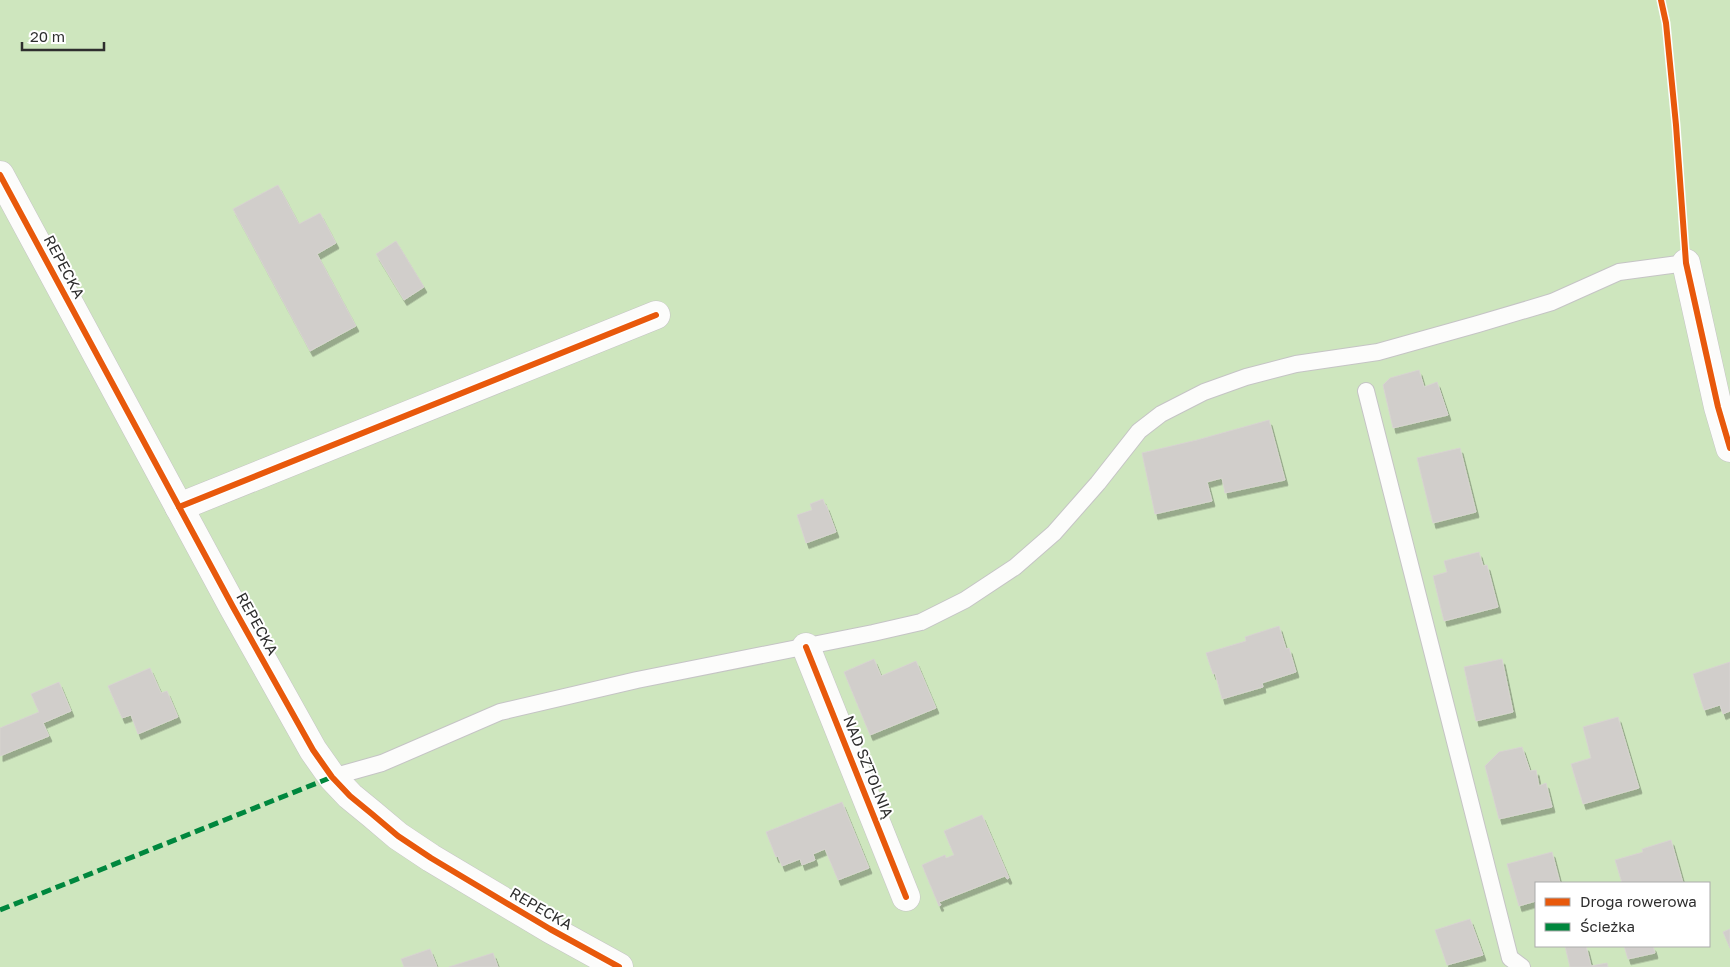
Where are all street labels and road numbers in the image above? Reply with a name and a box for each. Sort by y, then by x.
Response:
street label: REPECKA [41,232,89,301]
street label: REPECKA [233,589,283,658]
street label: NAD SZTOLNIĄ [840,713,898,821]
street label: REPECKA [507,883,576,933]

